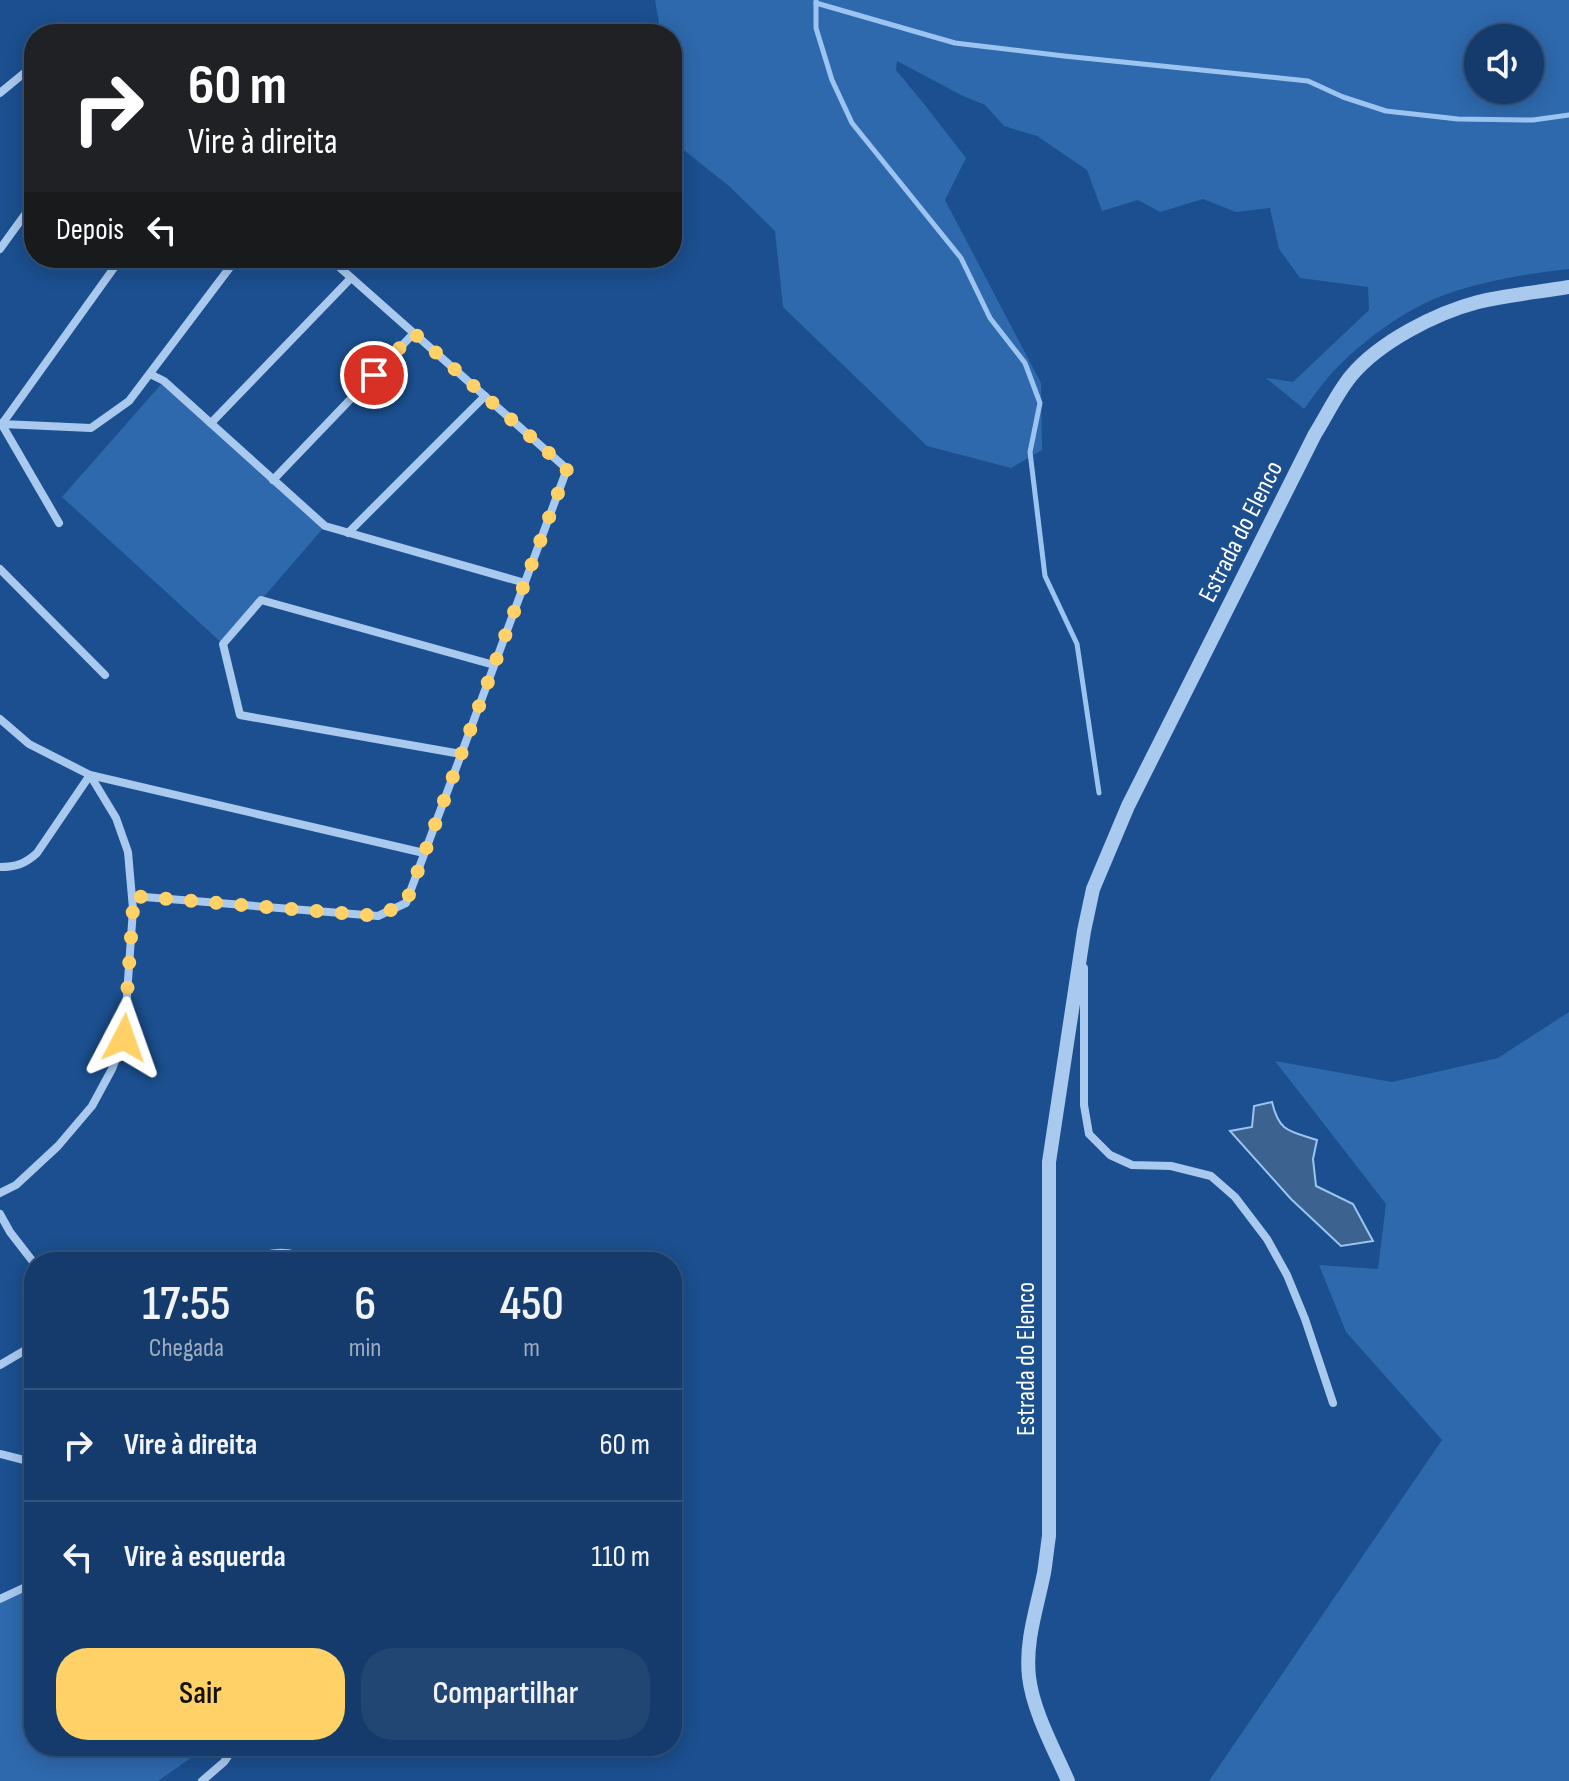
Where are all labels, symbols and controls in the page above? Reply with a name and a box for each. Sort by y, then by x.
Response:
map controls [1464,24,1544,104]
button: sound [1464,24,1544,104]
text: 60 m [188,53,287,120]
icon: right [56,56,160,160]
text: Vire à direita [188,121,338,164]
icon: left [140,208,184,252]
text: Depois [56,212,124,248]
pin [340,341,408,409]
icon: arrive [352,353,396,397]
street label: Estrada do Elenco [1193,456,1290,607]
position arrow [82,996,166,1080]
text: 17:55 [142,1276,231,1333]
text: 6 [354,1276,376,1333]
text: 450 [500,1276,564,1333]
street label: Estrada do Elenco [1011,1282,1042,1436]
text: Chegada [149,1333,224,1364]
text: min [349,1333,381,1364]
text: m [523,1333,540,1364]
icon: right [56,1423,100,1467]
text: Vire à direita [124,1427,257,1463]
text: 60 m [599,1427,650,1463]
icon: left [56,1535,100,1579]
text: Vire à esquerda [124,1539,286,1575]
text: 110 m [592,1539,650,1575]
button: Sair [56,1648,345,1740]
button: Compartilhar [361,1648,650,1740]

